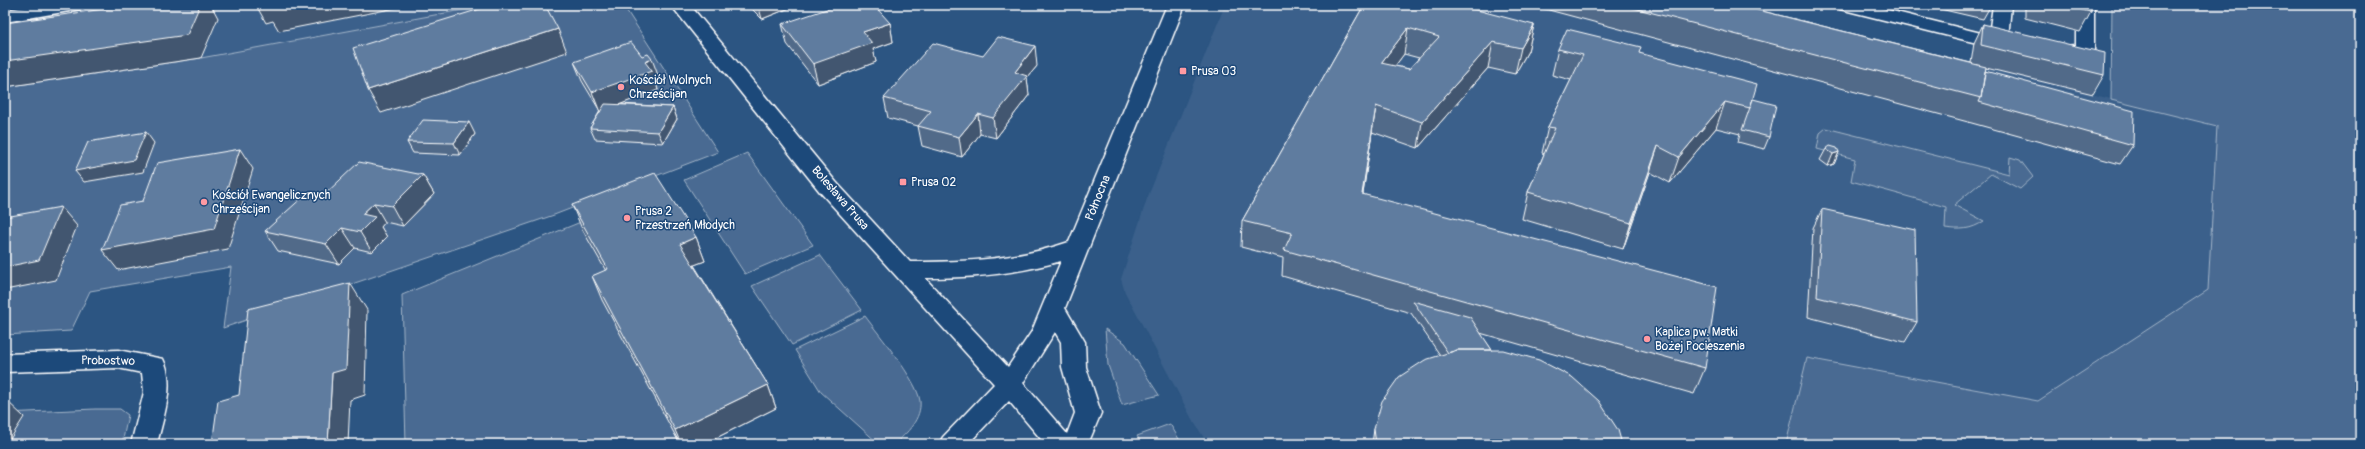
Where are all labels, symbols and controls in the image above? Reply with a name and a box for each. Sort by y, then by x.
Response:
place label: Prusa 03 [1191,64,1236,79]
marker: Prusa 03 [1178,66,1188,76]
place label: Kościół Wolnych Chrześcijan [629,73,712,102]
marker: Kościół Wolnych Chrześcijan [616,82,626,92]
street label: Bolesława Prusa [808,163,872,233]
street label: Północna [1082,173,1114,223]
place label: Prusa 02 [911,175,956,190]
marker: Prusa 02 [898,177,908,187]
place label: Kościół Ewangelicznych Chrześcijan [212,188,331,217]
marker: Kościół Ewangelicznych Chrześcijan [199,197,209,207]
place label: Prusa 2 Przestrzeń Młodych [635,204,735,233]
marker: Prusa 2 Przestrzeń Młodych [622,213,632,223]
place label: Kaplica pw. Matki Bożej Pocieszenia [1655,325,1745,354]
marker: Kaplica pw. Matki Bożej Pocieszenia [1642,334,1652,344]
street label: Probostwo [81,353,136,369]

